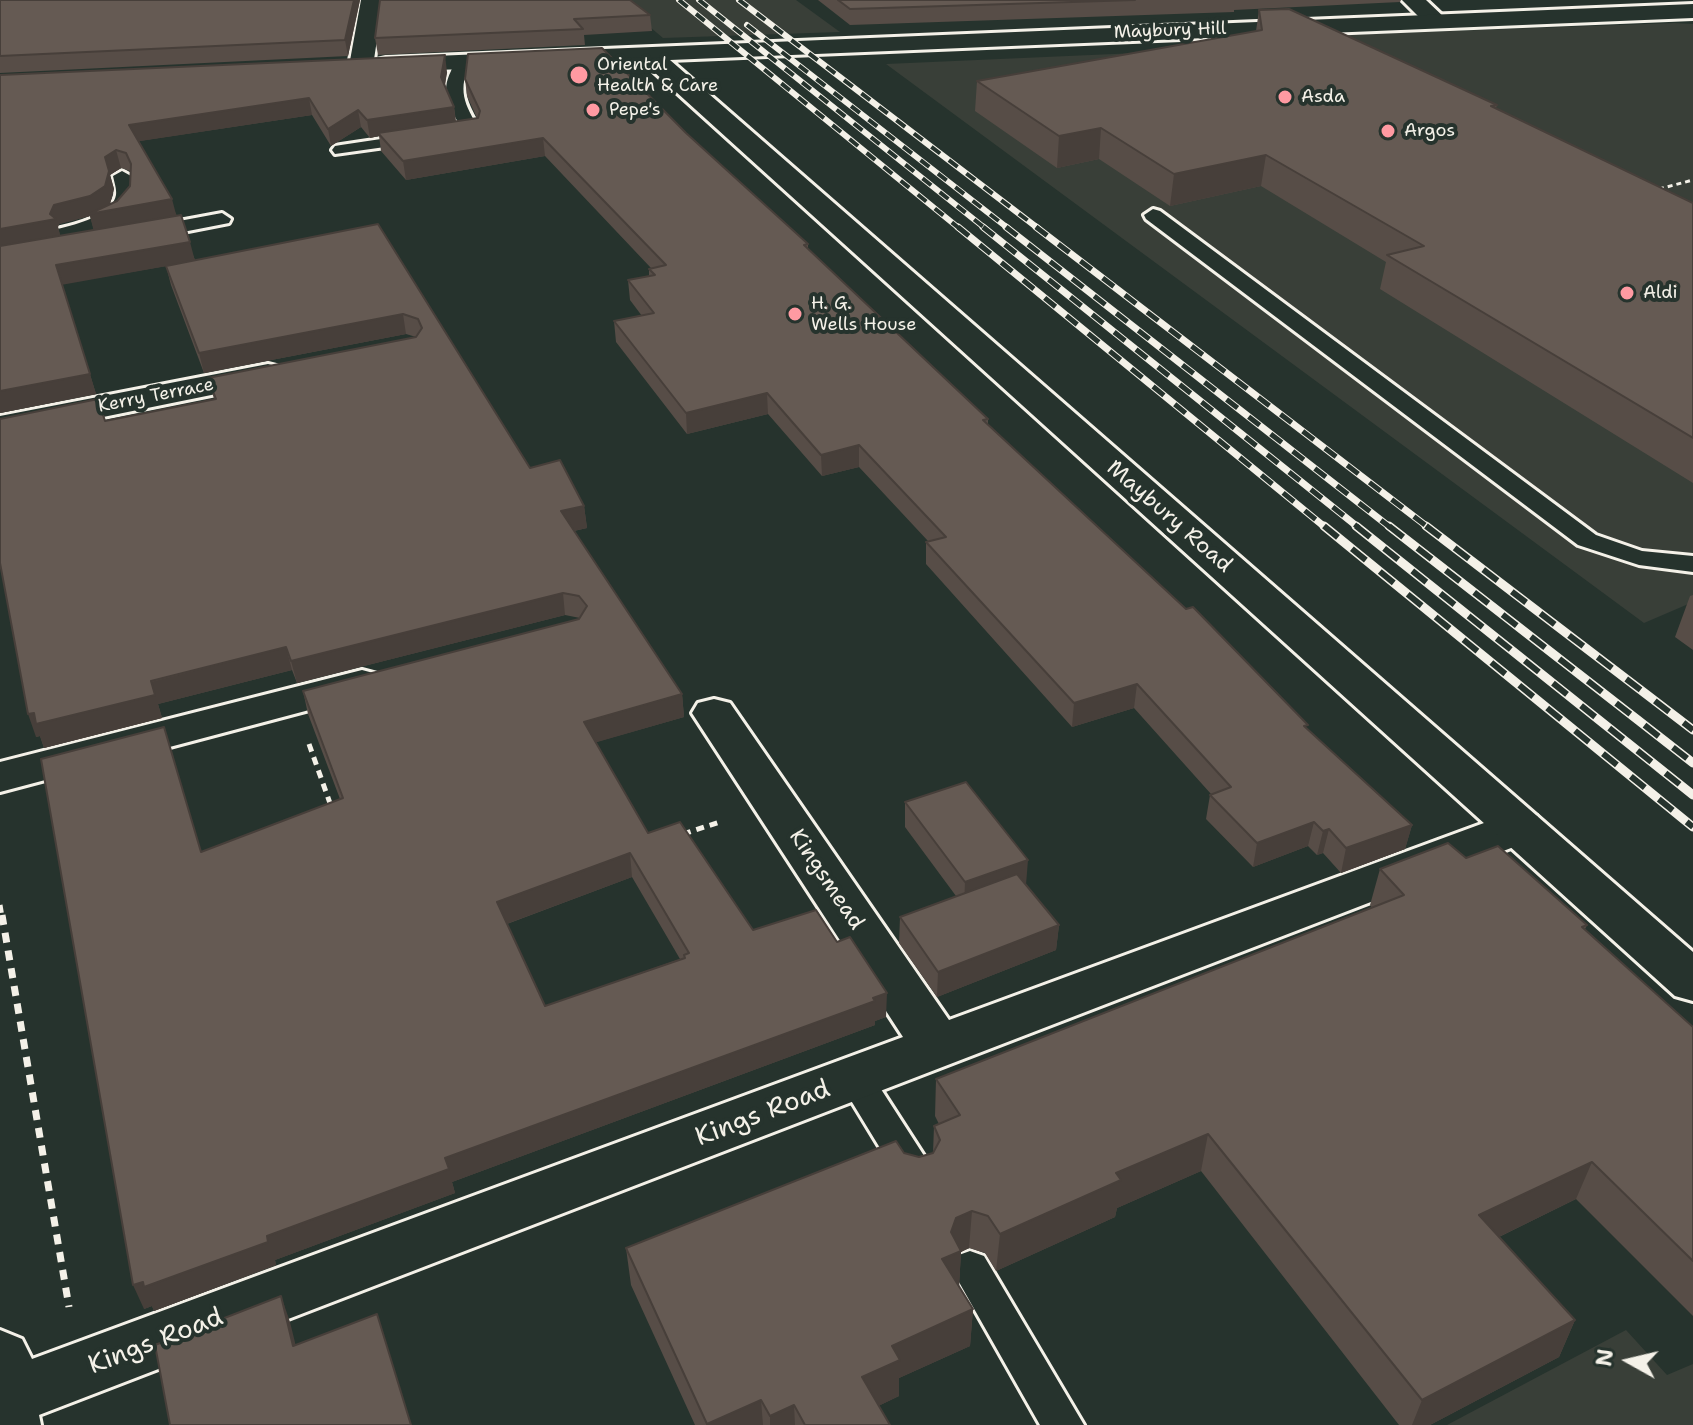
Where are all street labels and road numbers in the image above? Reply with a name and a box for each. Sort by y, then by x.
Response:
street label: Maybury Hill [1113,18,1227,44]
street label: Kerry Terrace [96,374,216,418]
street label: Maybury Road [1101,455,1237,579]
street label: Kingsmead [783,825,869,935]
street label: Kings Road [691,1074,835,1154]
street label: Kings Road [84,1302,228,1382]

